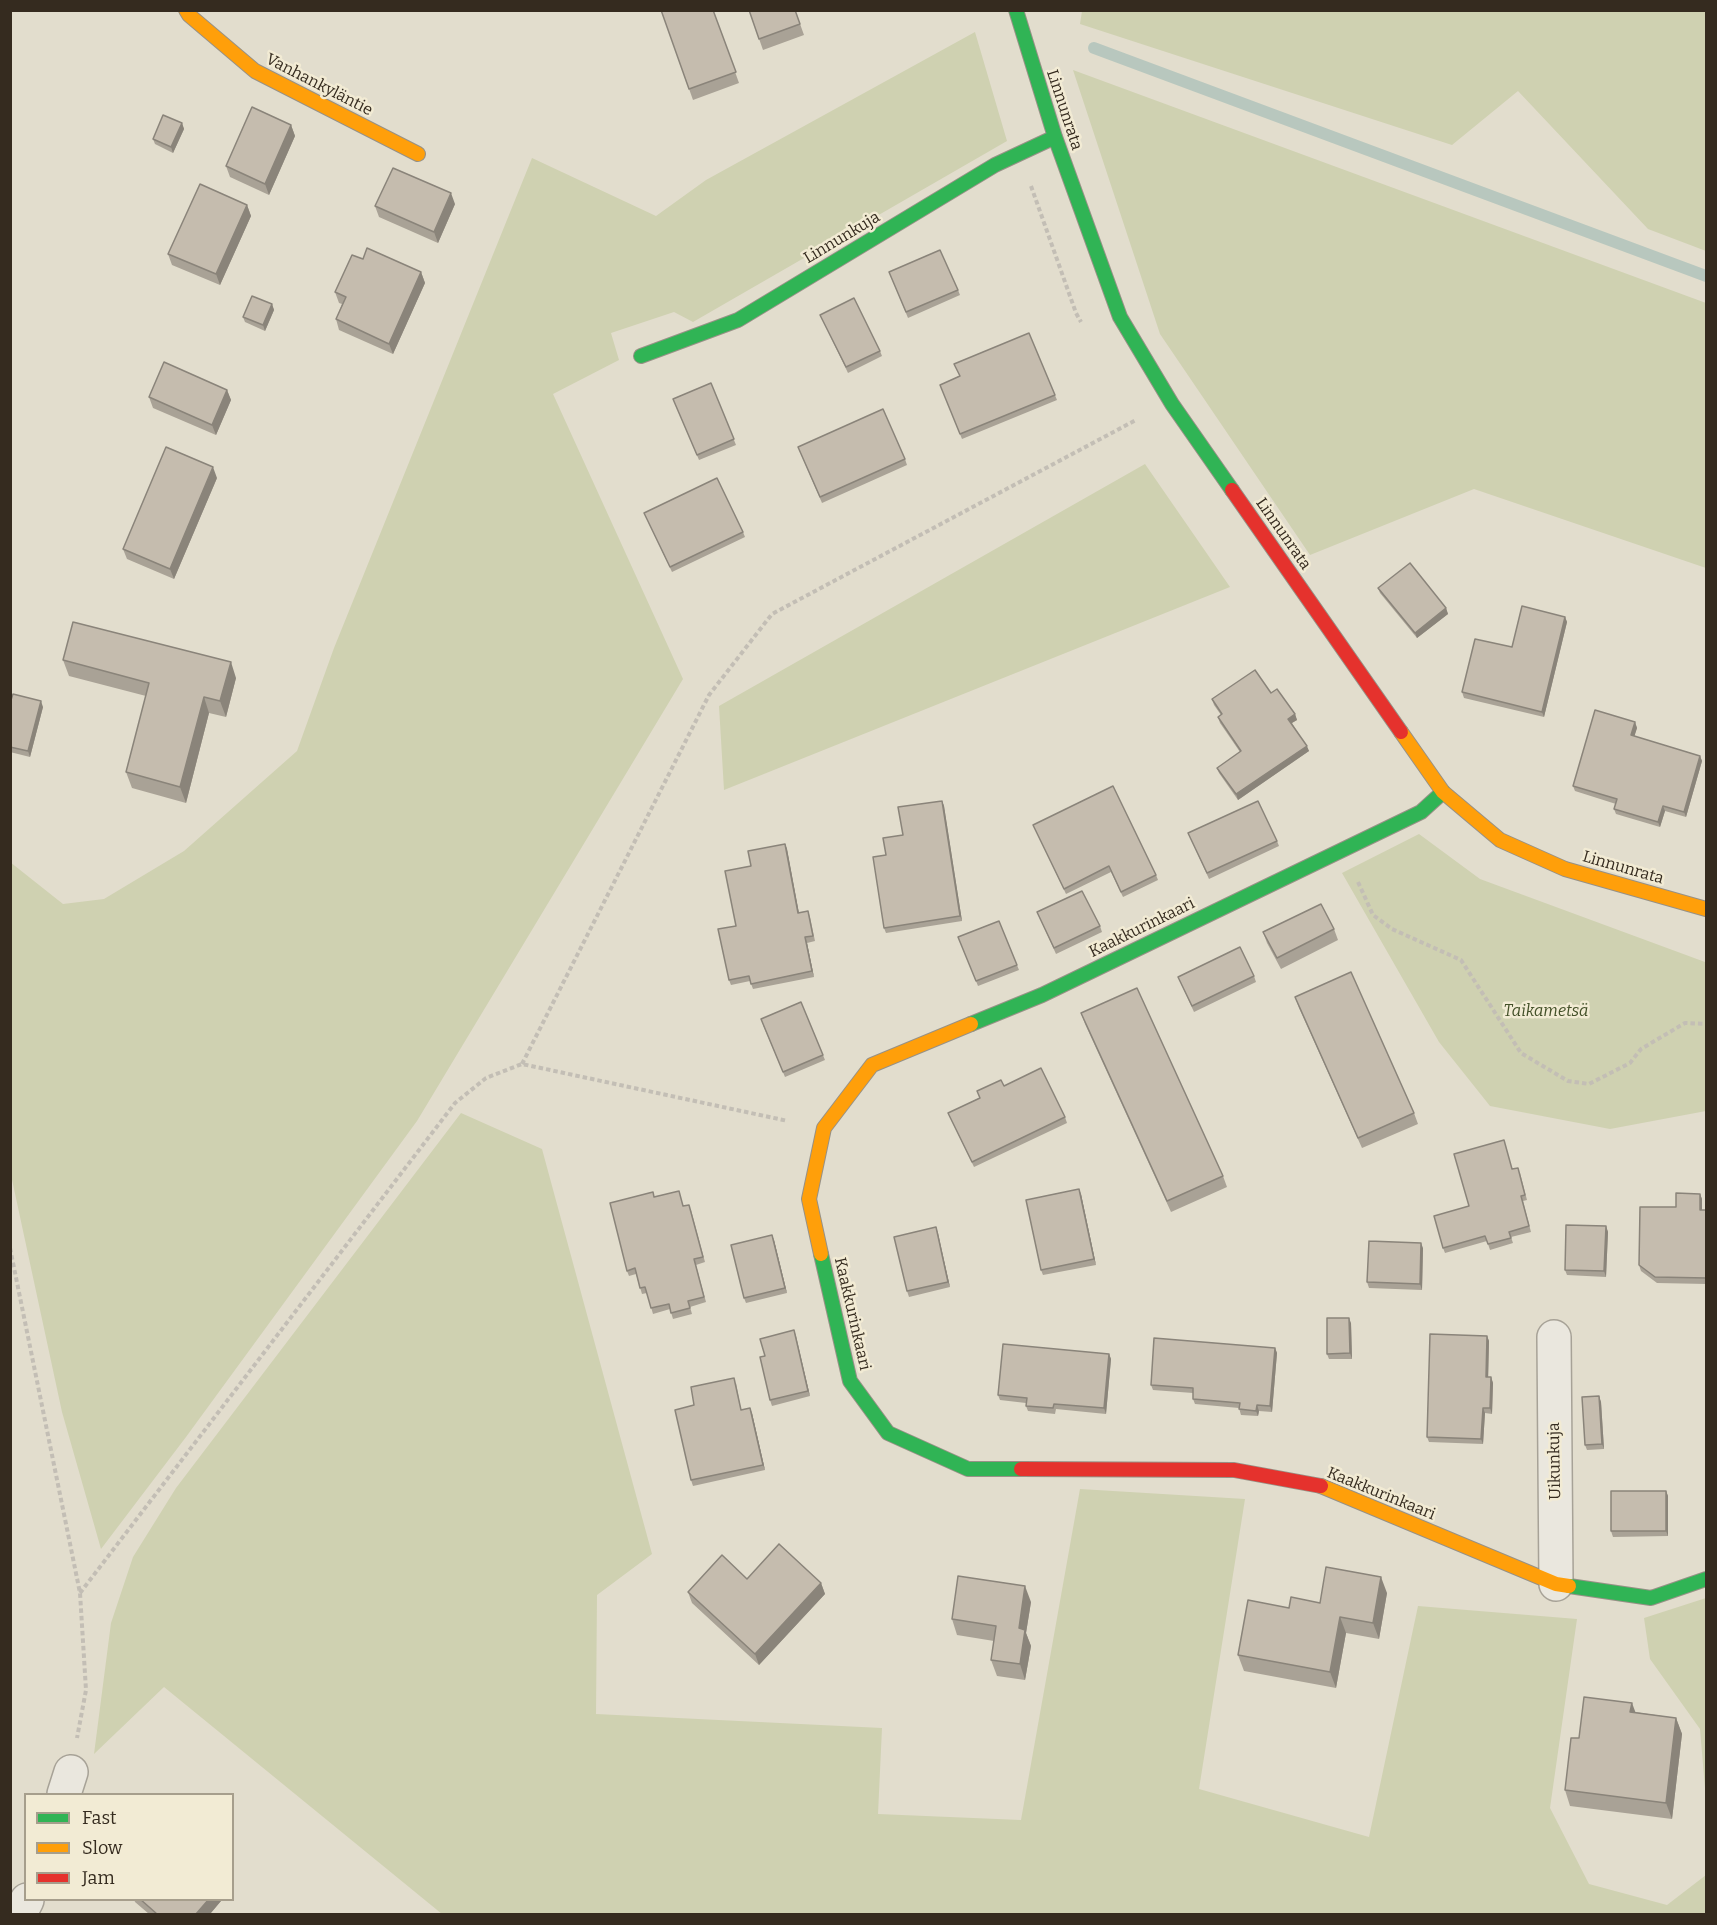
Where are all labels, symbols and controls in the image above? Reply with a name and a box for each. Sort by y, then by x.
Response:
street label: Vanhankyläntie [262,50,376,120]
street label: Linnunrata [1042,67,1086,153]
street label: Linnunkuja [800,208,884,268]
street label: Linnunrata [1251,494,1315,574]
street label: Linnunrata [1580,847,1666,889]
street label: Kaakkurinkaari [1086,894,1198,962]
park label: Taikametsä [1504,1002,1588,1022]
street label: Kaakkurinkaari [830,1256,874,1372]
street label: Uikunkuja [1545,1422,1565,1500]
street label: Kaakkurinkaari [1324,1464,1438,1524]
legend [24,1793,234,1901]
text: Fast [82,1807,117,1829]
text: Slow [82,1837,122,1859]
text: Jam [82,1867,115,1889]

